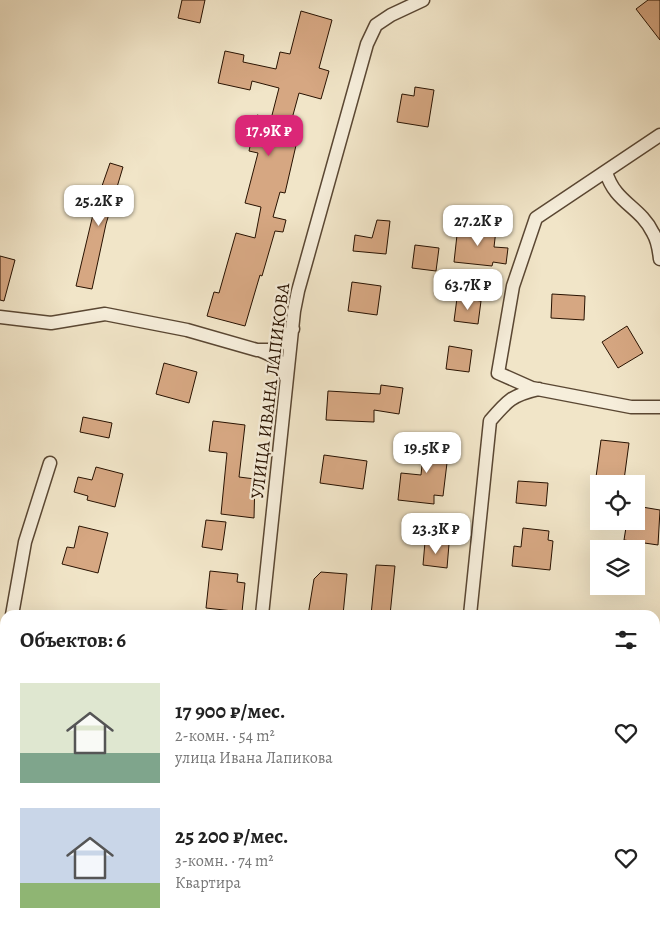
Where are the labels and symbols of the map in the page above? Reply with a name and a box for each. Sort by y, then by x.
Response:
pin: 17.9K ₽ [223,114,315,157]
pin: 25.2K ₽ [53,184,145,227]
pin: 27.2K ₽ [432,204,524,247]
pin: 63.7K ₽ [422,268,514,311]
street label: УЛИЦА ИВАНА ЛАПИКОВА [245,281,295,500]
pin: 19.5K ₽ [381,432,473,474]
pin: 23.3K ₽ [390,512,482,555]

